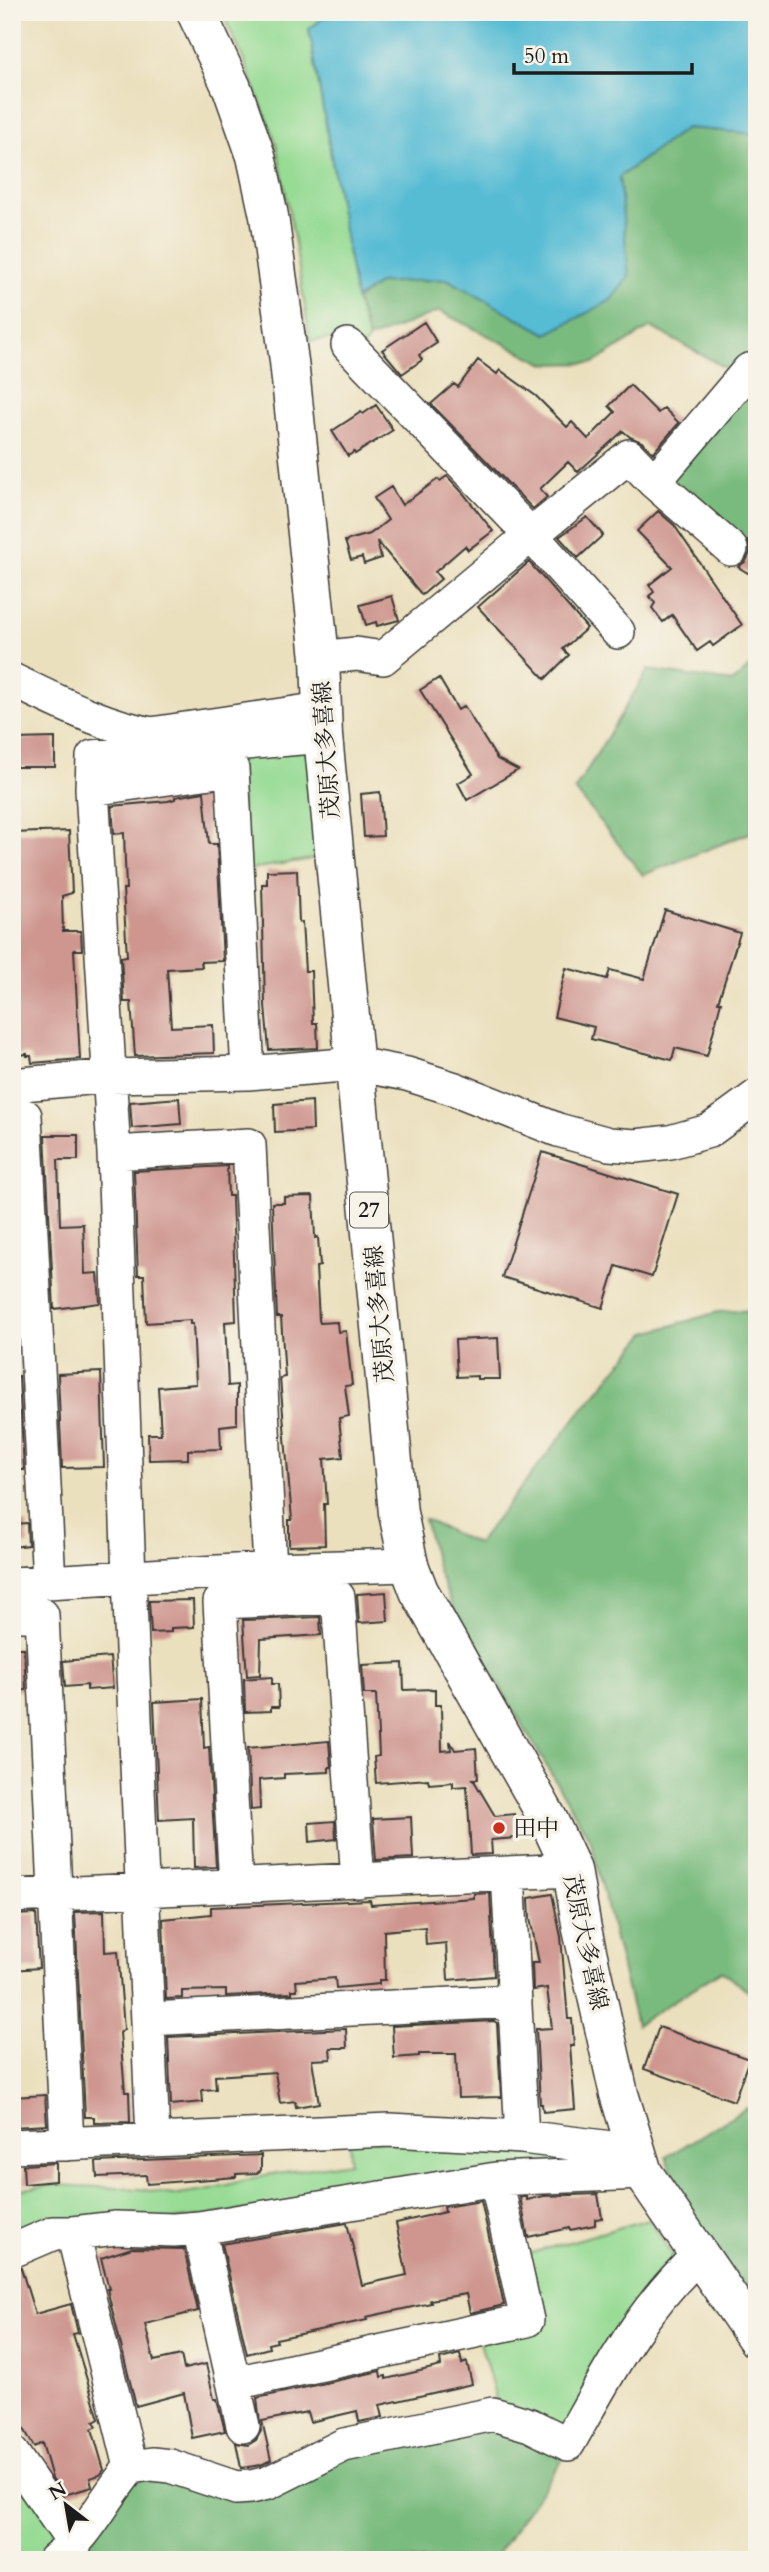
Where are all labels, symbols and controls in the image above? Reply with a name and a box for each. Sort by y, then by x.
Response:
scale bar [514,32,692,76]
text: 50 m [524,42,569,71]
street label: 茂原大多喜線 [306,680,347,820]
road number: 27 [350,1192,388,1228]
street label: 茂原大多喜線 [358,1244,401,1384]
place label: 田中 [513,1813,559,1844]
marker: 田中 [491,1820,507,1836]
street label: 茂原大多喜線 [556,1871,615,2013]
north arrow [32,2470,102,2540]
text: N [44,2476,72,2507]

